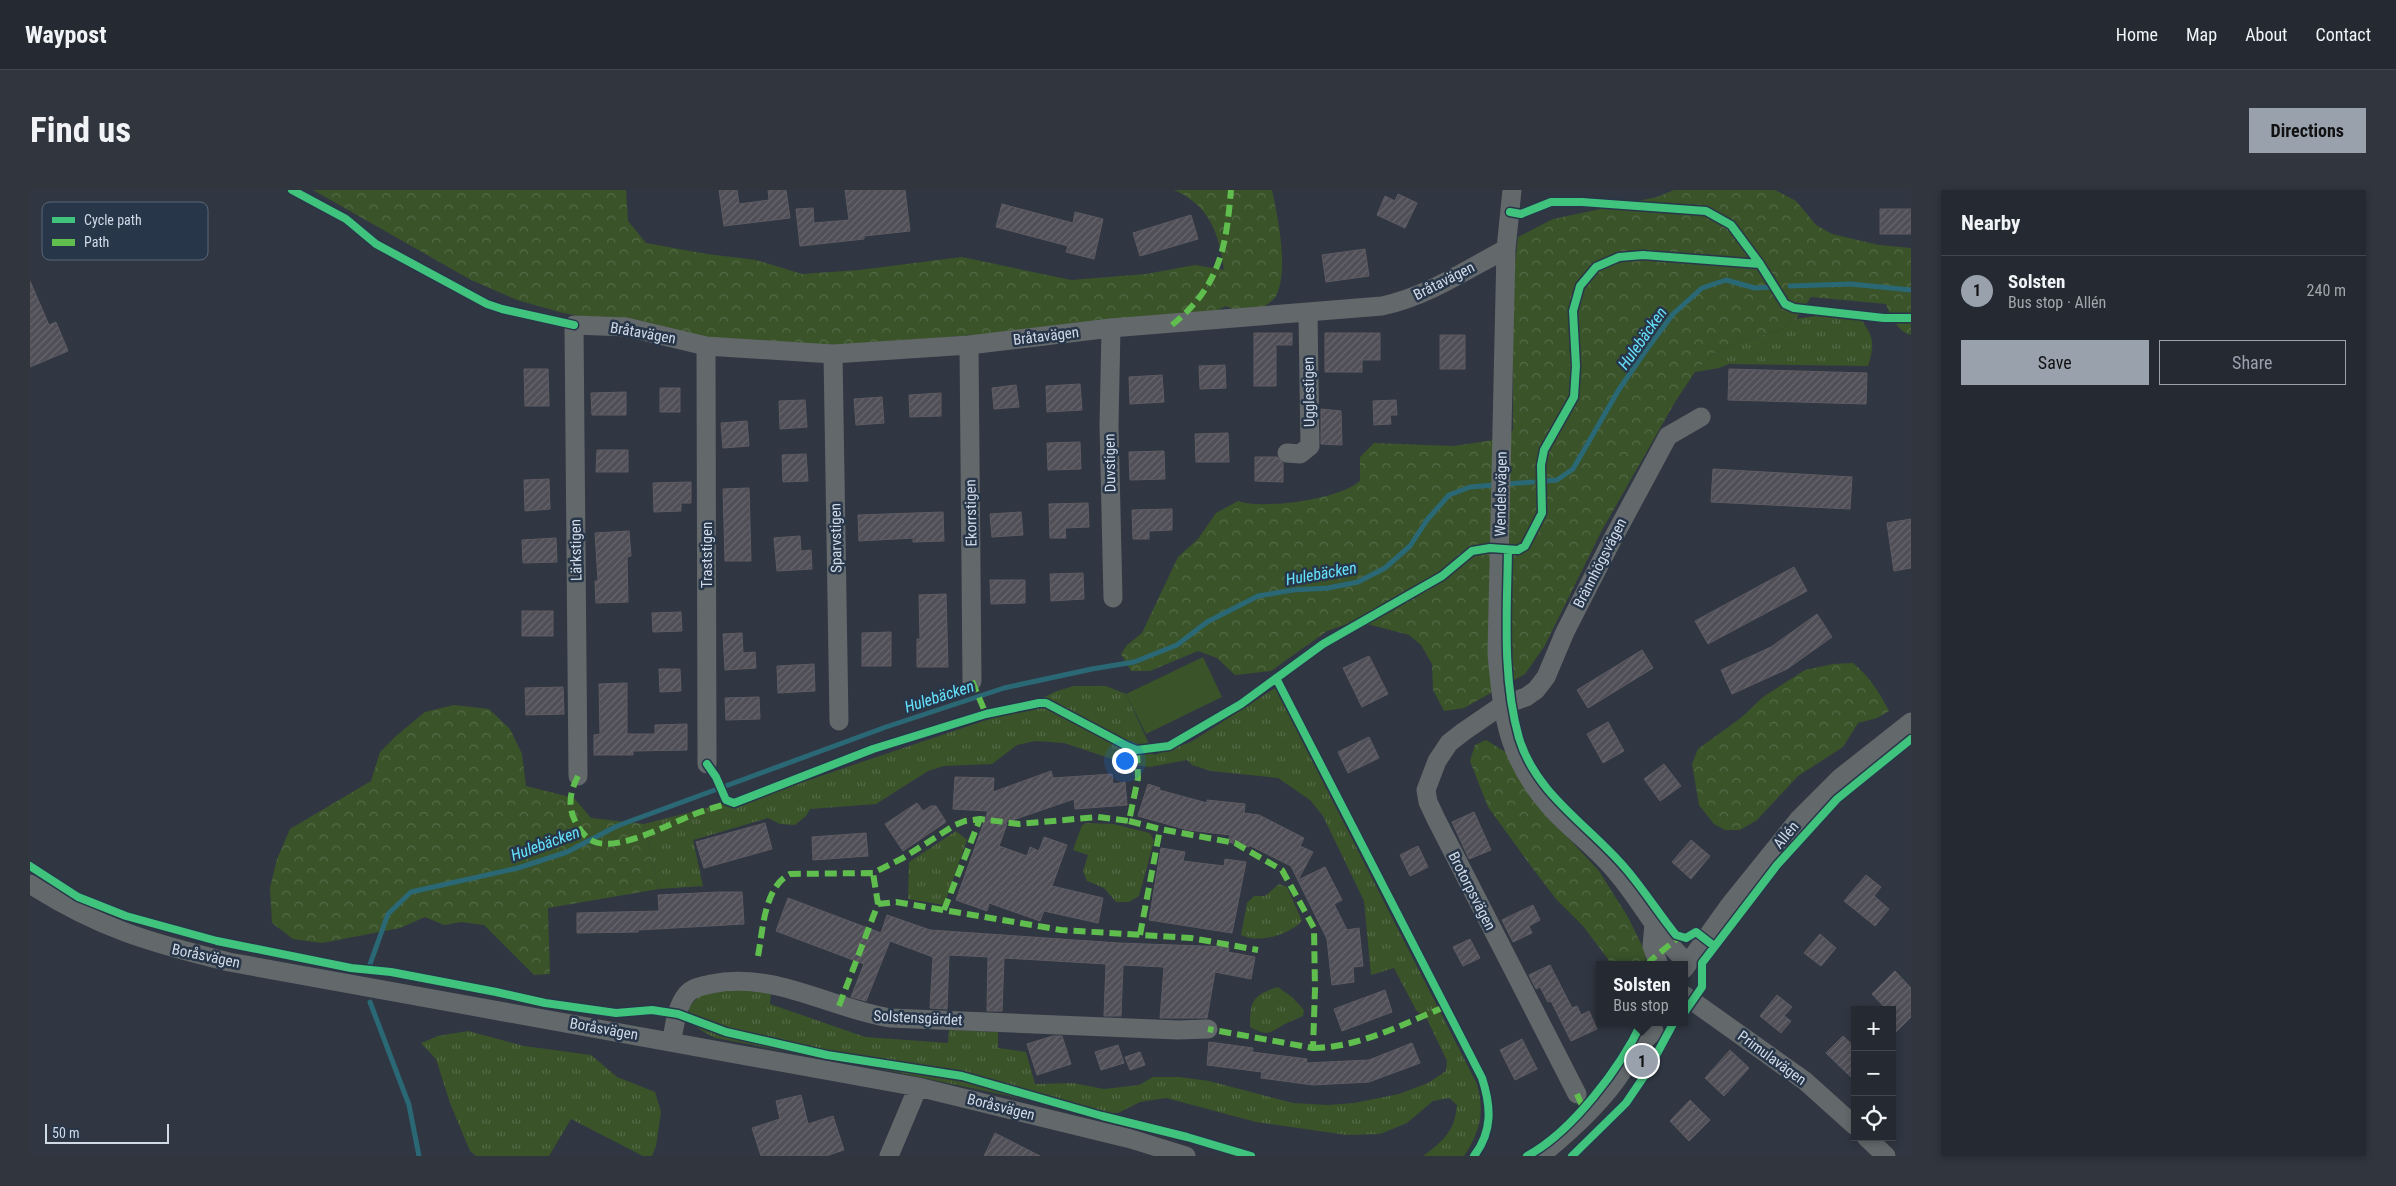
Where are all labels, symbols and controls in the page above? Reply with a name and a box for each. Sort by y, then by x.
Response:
text: Waypost [25,21,107,49]
text: Home [2116,24,2158,45]
text: Map [2186,24,2217,45]
text: About [2245,24,2287,45]
text: Contact [2315,24,2371,45]
button: Directions [2249,108,2366,153]
text: Find us [30,110,131,151]
legend [42,202,208,260]
text: Nearby [1961,211,2020,235]
text: Cycle path [84,212,142,228]
text: Path [84,234,109,250]
street label: Bråtavägen [1410,258,1478,304]
text: Solsten [2008,270,2065,293]
text: 1 [1973,281,1981,300]
text: 240 m [2307,281,2346,300]
text: Bus stop · Allén [2008,293,2106,312]
water label: Hulebäcken [1614,303,1671,373]
street label: Bråtavägen [609,318,677,348]
street label: Bråtavägen [1012,323,1080,349]
button: Save [1961,340,2149,385]
button: Share [2159,340,2346,385]
street label: Ugglestigen [1299,357,1319,427]
street label: Duvstigen [1100,434,1120,492]
street label: Wendelsvägen [1491,451,1511,537]
street label: Ekorrstigen [961,479,981,547]
street label: Sparvstigen [826,503,846,573]
street label: Brännhögsvägen [1570,515,1630,611]
street label: Lärkstigen [566,519,586,581]
street label: Traststigen [698,522,716,588]
water label: Hulebäcken [1284,558,1358,589]
water label: Hulebäcken [902,676,976,717]
your location [1112,748,1138,774]
street label: Allén [1770,818,1802,852]
water label: Hulebäcken [508,822,582,865]
street label: Brotorpsvägen [1444,849,1500,933]
street label: Boråsvägen [170,940,242,972]
popup [1596,961,1688,1026]
text: Solsten [1613,973,1671,996]
text: Bus stop [1613,996,1669,1015]
map controls [1851,1006,1896,1141]
button: + [1851,1006,1896,1051]
street label: Solstensgärdet [873,1007,963,1029]
street label: Boråsvägen [568,1014,640,1044]
street label: Primulavägen [1734,1027,1810,1089]
pin: 1 [1626,1042,1658,1080]
button: − [1851,1051,1896,1096]
street label: Boråsvägen [965,1090,1037,1124]
button: locate [1851,1096,1896,1141]
scale bar [45,1121,169,1144]
text: 50 m [52,1125,80,1141]

